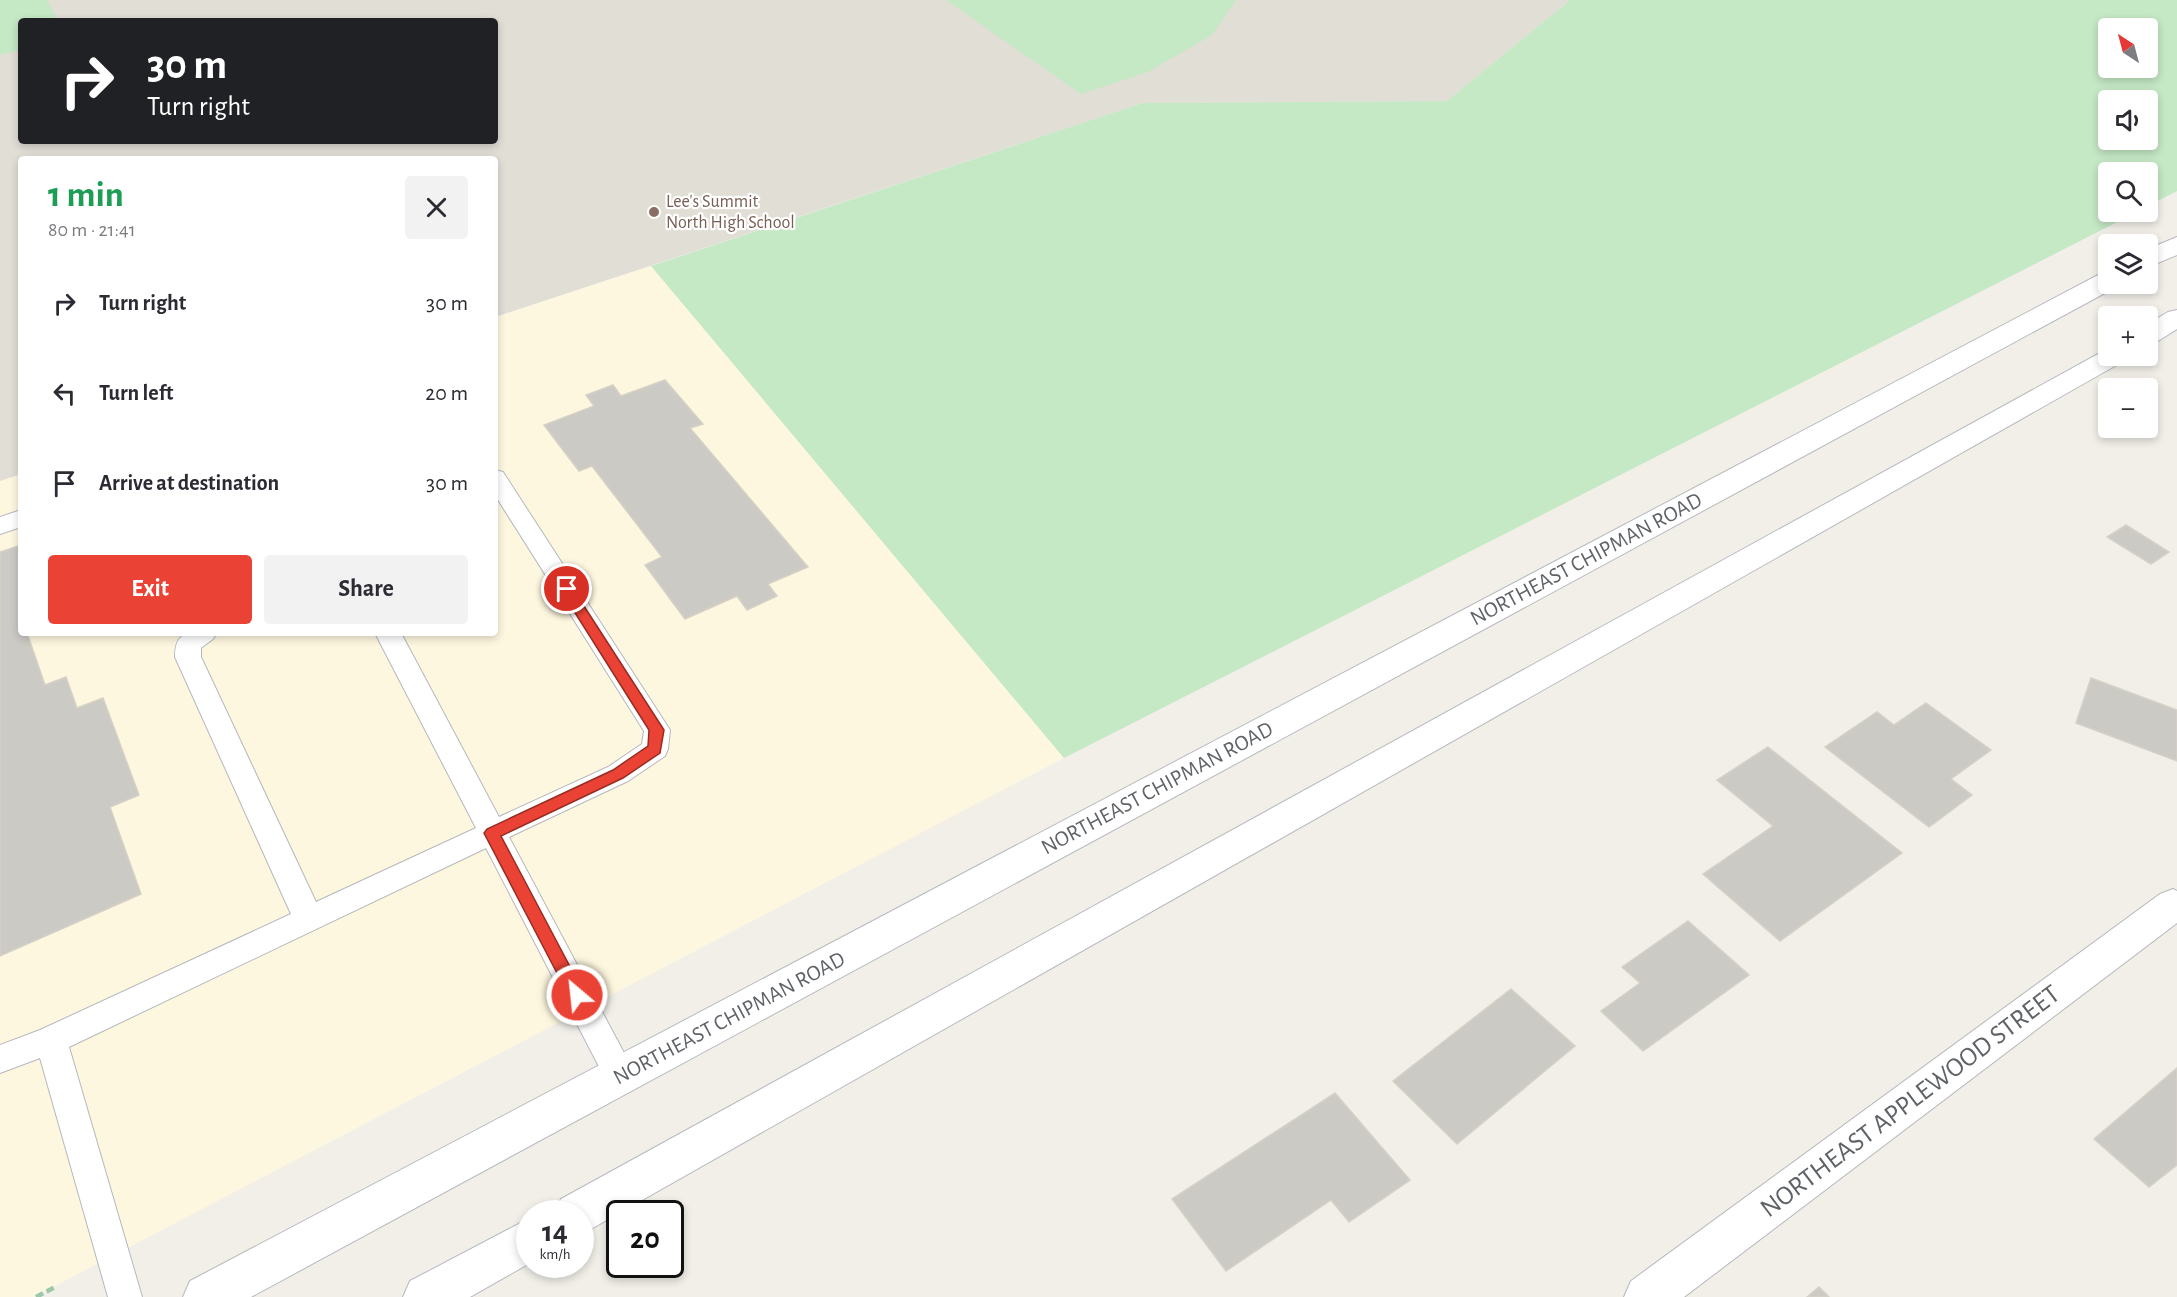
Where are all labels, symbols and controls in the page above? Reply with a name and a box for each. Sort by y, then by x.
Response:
north arrow [2098,18,2158,78]
map controls [2098,18,2158,438]
icon: right [48,42,126,120]
text: 30 m [147,44,227,86]
button: sound [2098,90,2158,150]
text: Turn right [147,93,250,120]
button: search [2098,162,2158,222]
button: close [405,176,468,239]
text: 1 min [48,177,124,213]
place label: Lee's Summit North High School [666,193,795,232]
marker: Lee's Summit North High School [647,205,661,219]
text: 80 m · 21:41 [48,220,136,240]
button: layers [2098,234,2158,294]
icon: right [48,287,81,320]
text: Turn right [99,292,186,314]
text: 30 m [426,292,468,314]
button: + [2098,306,2158,366]
icon: left [48,377,81,410]
button: − [2098,378,2158,438]
text: Turn left [99,382,173,404]
text: 20 m [425,382,468,404]
icon: arrive [48,467,81,500]
text: Arrive at destination [99,472,279,494]
text: 30 m [426,472,468,494]
street label: NORTHEAST CHIPMAN ROAD [1467,489,1705,629]
button: Exit [48,555,252,624]
button: Share [264,555,468,624]
pin [541,563,592,614]
icon: arrive [550,572,583,605]
street label: NORTHEAST CHIPMAN ROAD [1038,718,1276,858]
street label: NORTHEAST CHIPMAN ROAD [610,948,848,1088]
position arrow [545,963,609,1027]
street label: NORTHEAST APPLEWOOD STREET [1755,980,2065,1222]
speed limit sign: 20 [606,1200,684,1278]
text: 14 [542,1217,568,1247]
text: km/h [540,1247,570,1262]

